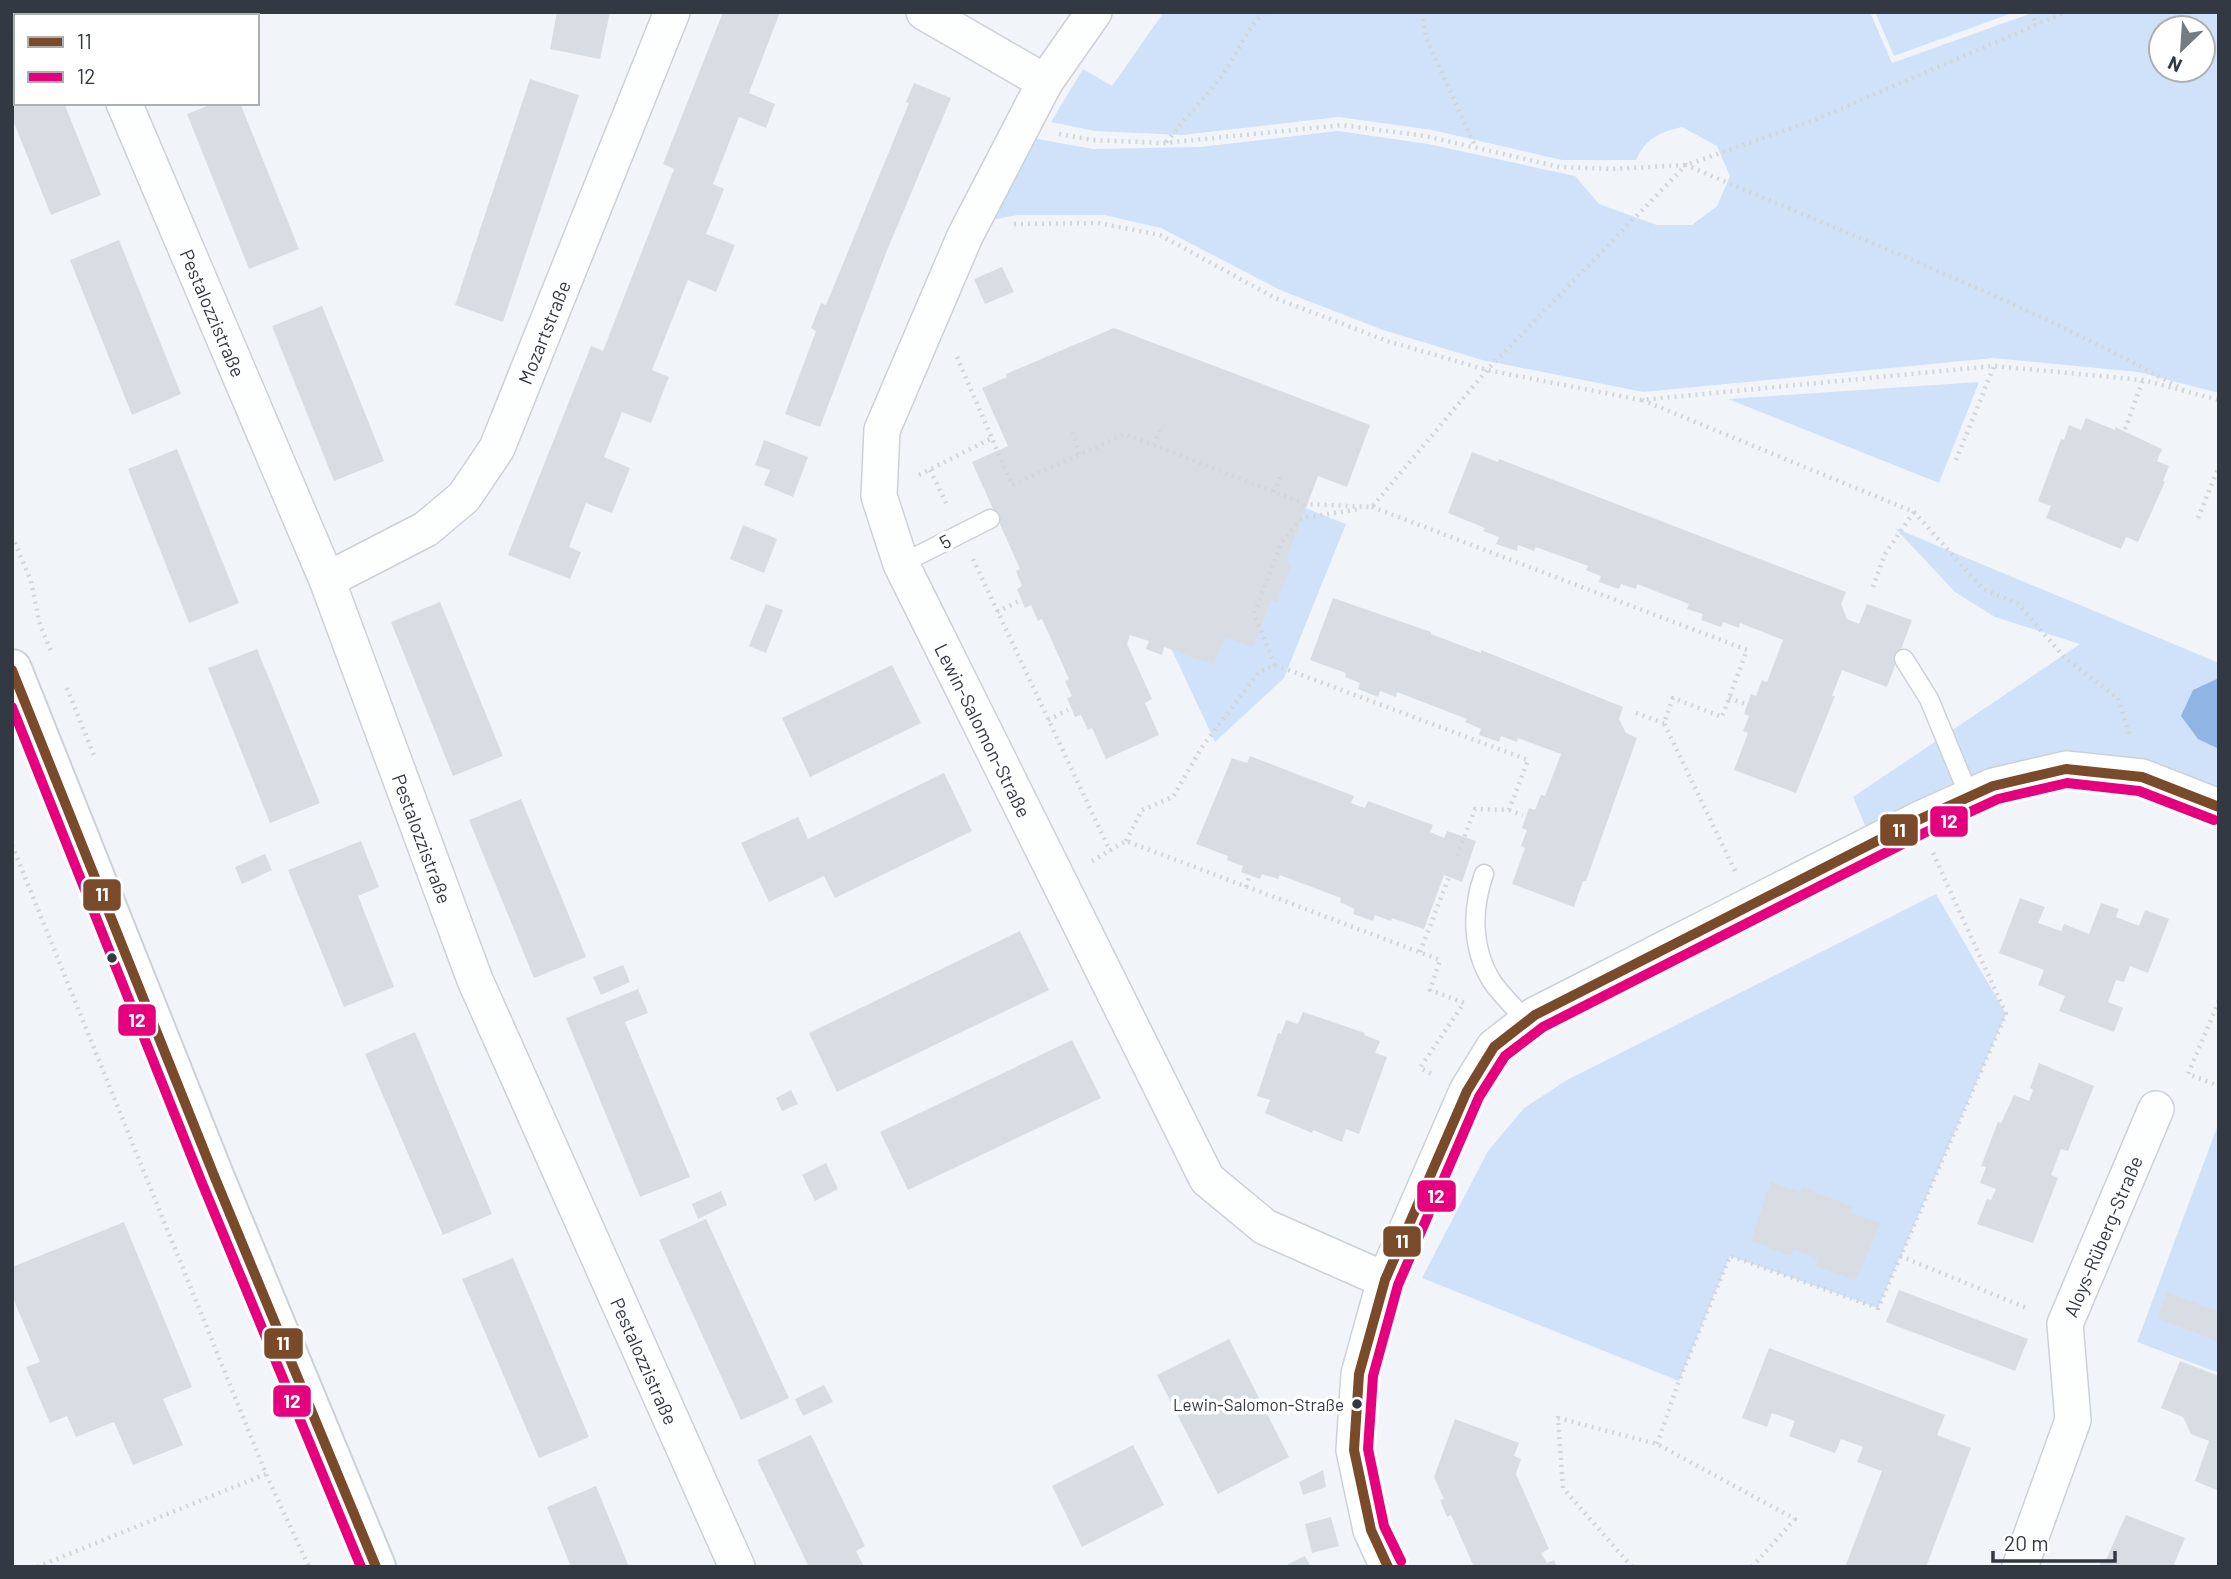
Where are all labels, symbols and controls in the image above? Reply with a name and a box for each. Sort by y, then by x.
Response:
legend [14,14,259,105]
north arrow [2147,14,2217,84]
text: 11 [77,28,92,53]
text: N [2164,52,2185,78]
text: 12 [77,63,96,88]
street label: Pestalozzistraße [176,245,251,380]
street label: Mozartstraße [512,277,575,387]
street label: 5 [935,529,955,553]
street label: Lewin-Salomon-Straße [931,639,1037,821]
street label: Pestalozzistraße [388,770,457,907]
line badge: 12 [1929,805,1969,838]
text: 12 [1940,809,1958,832]
line badge: 11 [1879,813,1919,847]
text: 11 [1892,818,1906,841]
line badge: 11 [82,878,122,912]
text: 11 [95,882,109,905]
unlabelled marker [105,951,119,965]
line badge: 12 [117,1003,157,1037]
text: 12 [128,1008,146,1031]
street label: Aloys-Rüberg-Straße [2058,1152,2146,1320]
line badge: 12 [1416,1179,1457,1213]
text: 12 [1427,1184,1445,1207]
line badge: 11 [1382,1225,1422,1258]
text: 11 [1395,1229,1409,1252]
street label: Pestalozzistraße [607,1294,683,1428]
line badge: 11 [263,1327,304,1360]
text: 11 [276,1331,290,1354]
line badge: 12 [272,1384,312,1418]
text: 12 [283,1389,301,1412]
place label: Lewin-Salomon-Straße [1173,1394,1344,1414]
marker: Lewin-Salomon-Straße [1350,1397,1364,1411]
scale bar [1993,1520,2116,1564]
text: 20 m [2004,1530,2049,1555]

